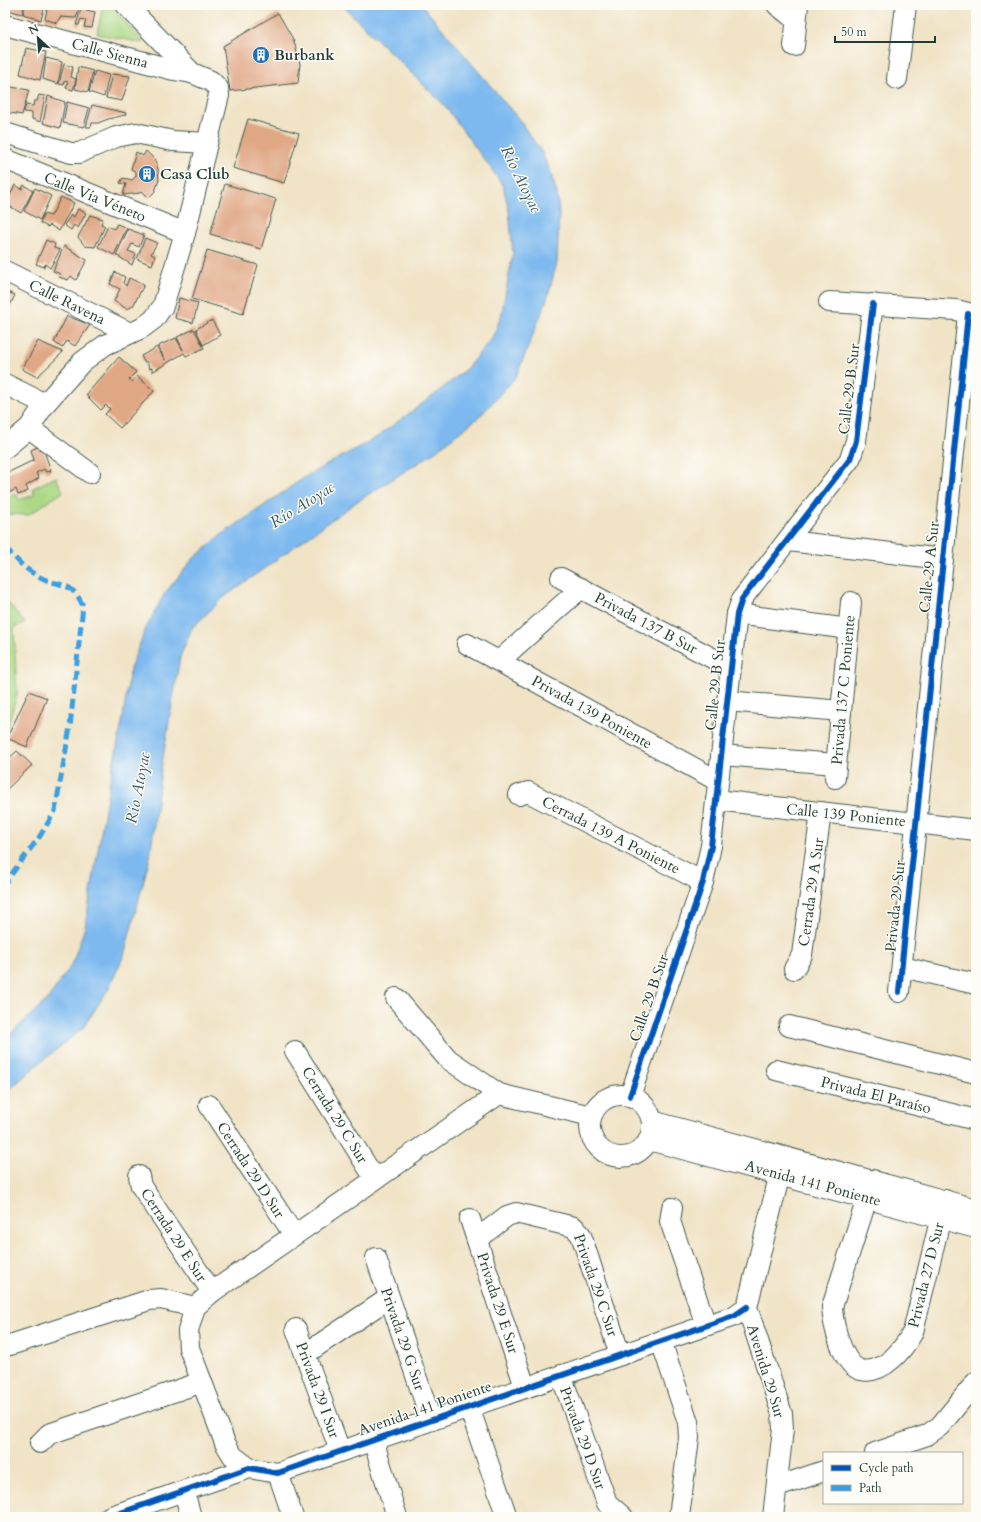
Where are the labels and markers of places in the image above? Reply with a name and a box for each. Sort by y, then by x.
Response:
building icon: Burbank [251,45,271,65]
place label: Burbank [274,45,335,65]
building icon: Casa Club [137,164,157,184]
place label: Casa Club [160,164,230,184]

